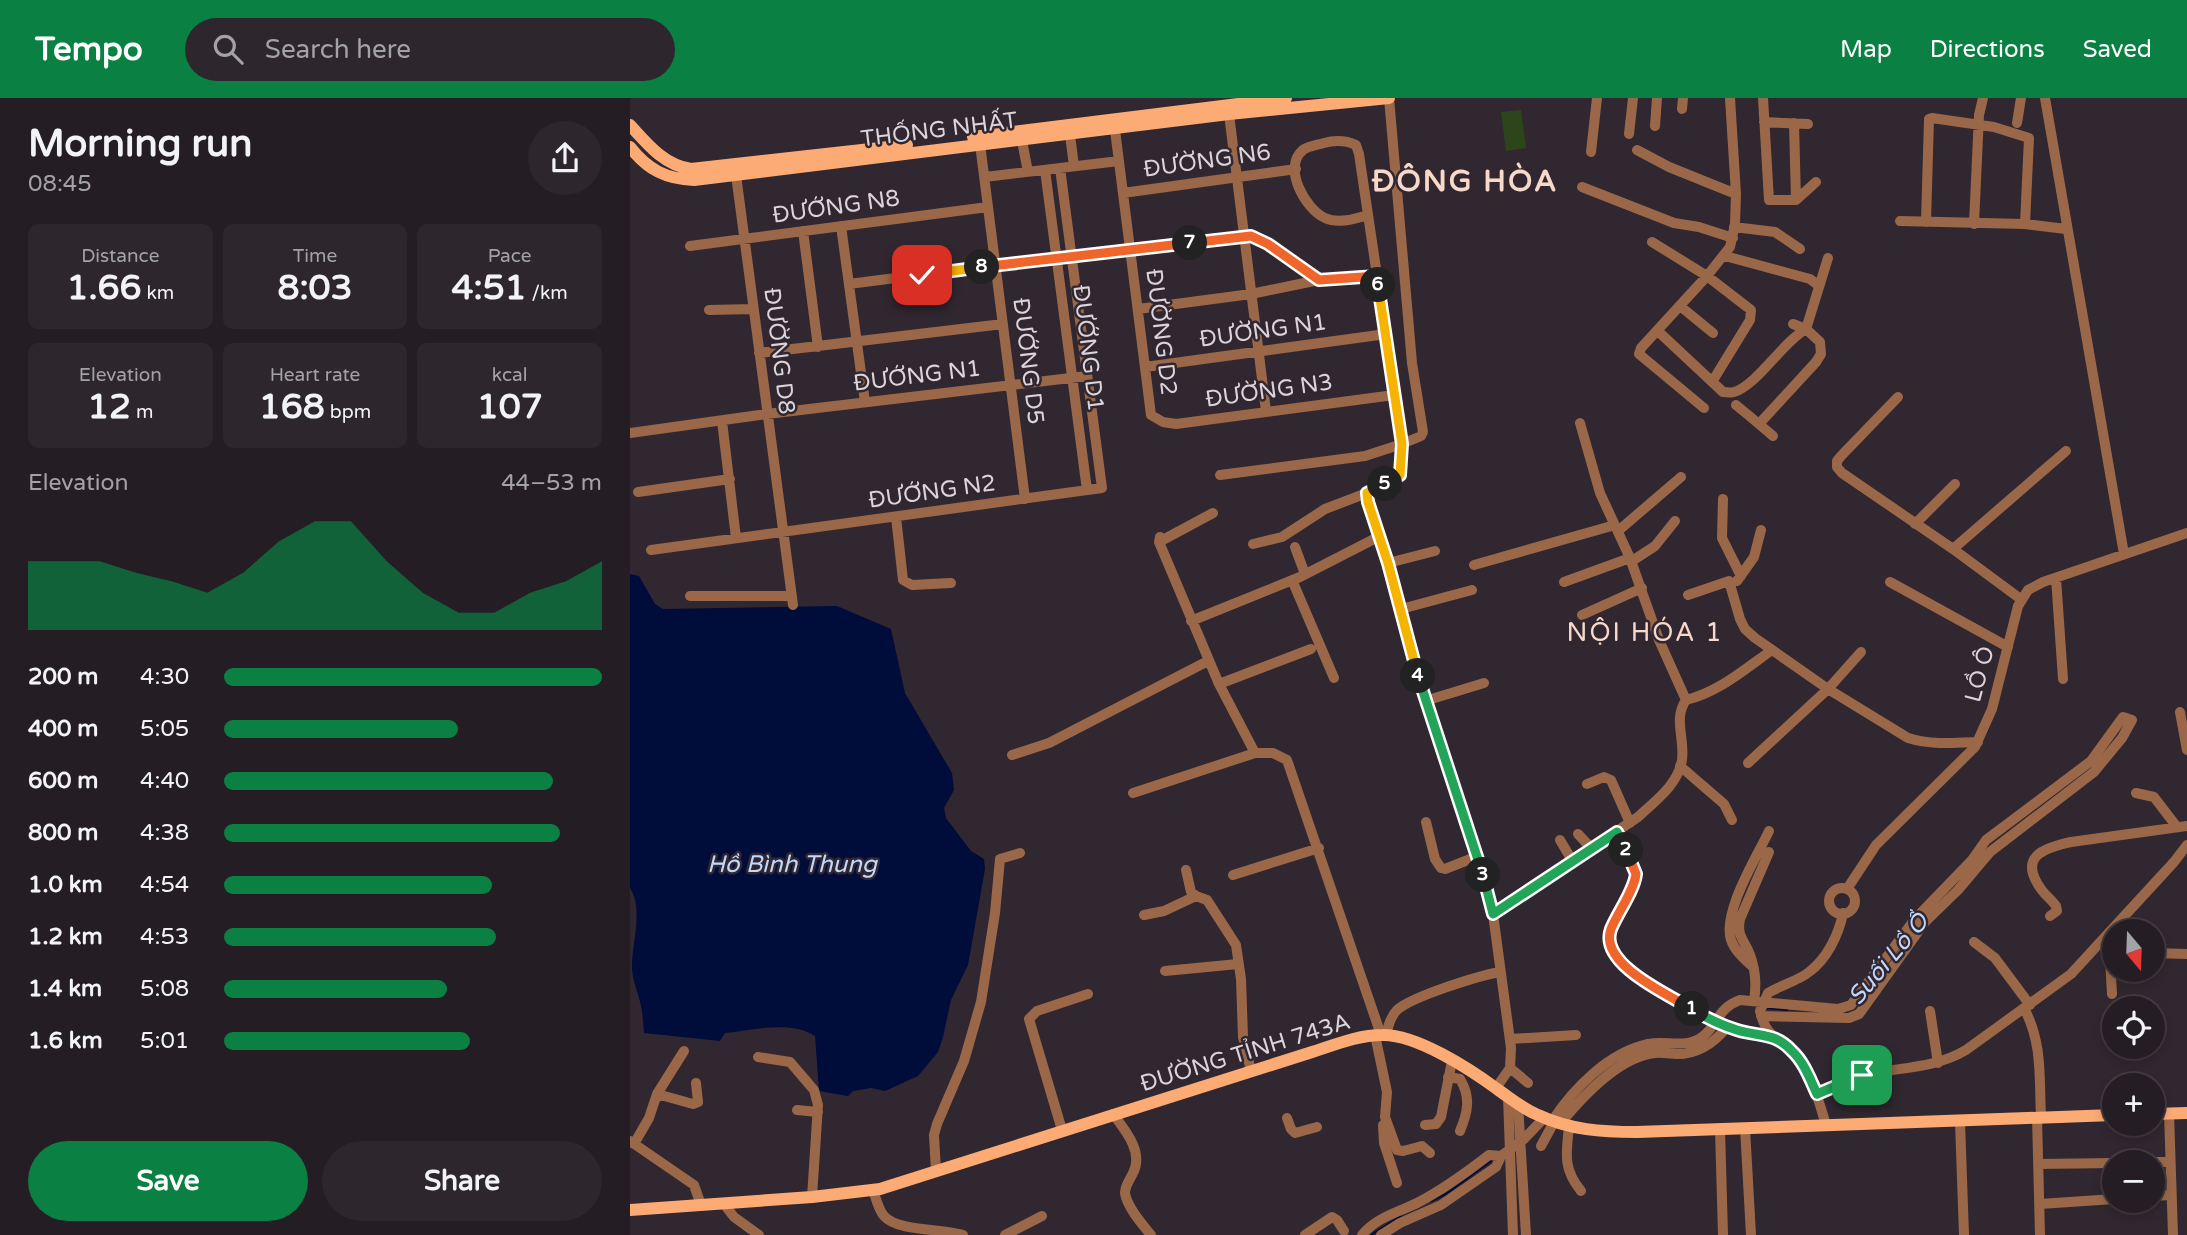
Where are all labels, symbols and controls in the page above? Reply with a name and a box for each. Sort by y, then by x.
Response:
search box [185,18,675,81]
text: Tempo [35,30,143,69]
icon: search [209,30,247,68]
text: Search here [265,34,411,65]
text: Map [1840,35,1892,64]
text: Directions [1930,35,2045,64]
text: Saved [2083,35,2152,64]
street label: THỐNG NHẤT [859,105,1019,153]
text: Morning run [28,121,252,167]
button: share [528,121,602,195]
street label: ĐƯỜNG N6 [1142,138,1273,184]
district label: ĐÔNG HÒA [1371,162,1558,200]
text: 08:45 [28,170,92,198]
street label: ĐƯỚNG N8 [771,184,902,230]
pin: 7 [1172,226,1208,260]
text: 7 [1184,231,1195,253]
text: Distance [81,245,159,267]
text: Time [293,245,337,267]
text: Pace [488,245,532,267]
pin [892,245,952,305]
pin: 8 [964,250,1000,284]
text: 8 [976,255,987,277]
icon: check [903,256,941,294]
text: 1.66 [66,267,141,309]
text: 8:03 [277,267,353,309]
text: 4:51 [452,267,527,309]
street label: ĐƯỜNG D2 [1139,267,1183,397]
pin: 6 [1360,268,1396,302]
text: 6 [1372,273,1383,295]
text: km [141,282,174,304]
text: /km [527,282,568,304]
street label: ĐƯỚNG D1 [1066,283,1110,413]
street label: ĐƯỜNG D8 [757,286,801,416]
street label: ĐƯỚNG D5 [1006,296,1050,426]
street label: ĐƯỜNG N1 [1198,308,1329,354]
street label: ĐƯỚNG N1 [852,354,983,398]
text: Elevation [79,364,162,386]
text: Heart rate [270,364,360,386]
text: kcal [492,364,528,386]
street label: ĐƯỜNG N3 [1204,368,1335,414]
text: 12 [87,386,131,428]
text: 168 [259,386,325,428]
text: 107 [477,386,543,428]
text: m [131,401,154,423]
text: bpm [325,401,371,423]
pin: 5 [1368,466,1402,502]
text: Elevation [28,469,129,497]
text: 44–53 m [501,469,602,497]
street label: ĐƯỚNG N2 [867,469,998,515]
text: 5 [1379,472,1390,494]
district label: NỘI HÓA 1 [1567,616,1724,648]
street label: LỒ Ô [1957,643,2001,705]
pin: 4 [1400,658,1436,694]
text: 200 m [28,663,98,691]
text: 4:30 [140,663,189,691]
text: 4 [1412,664,1423,686]
text: 400 m [28,715,98,743]
text: 5:05 [140,715,189,743]
text: 600 m [28,767,98,795]
text: 4:40 [140,767,189,795]
text: 800 m [28,819,98,847]
text: 4:38 [140,819,189,847]
pin: 2 [1608,832,1644,868]
text: 2 [1620,838,1631,860]
water label: Hồ Bình Thung [707,850,879,879]
pin: 3 [1466,858,1500,892]
text: 3 [1477,863,1488,885]
text: 1.0 km [28,871,103,899]
text: 4:54 [140,871,189,899]
water label: Suối Lồ Ồ [1840,905,1936,1011]
north arrow [2102,919,2165,982]
map controls [2102,919,2165,1213]
text: 1.2 km [28,923,103,951]
text: 4:53 [140,923,189,951]
text: 1.4 km [28,975,102,1003]
text: 5:08 [140,975,189,1003]
pin: 1 [1674,992,1710,1026]
button: locate [2102,996,2165,1059]
text: 1 [1686,997,1697,1019]
street label: ĐƯỜNG TỈNH 743A [1137,1008,1354,1098]
text: 1.6 km [28,1027,103,1055]
text: 5:01 [140,1027,189,1055]
pin [1832,1045,1892,1105]
icon: arrive [1843,1056,1881,1094]
button: + [2102,1073,2165,1136]
button: Save [28,1141,308,1221]
button: Share [322,1141,602,1221]
button: − [2102,1150,2165,1213]

